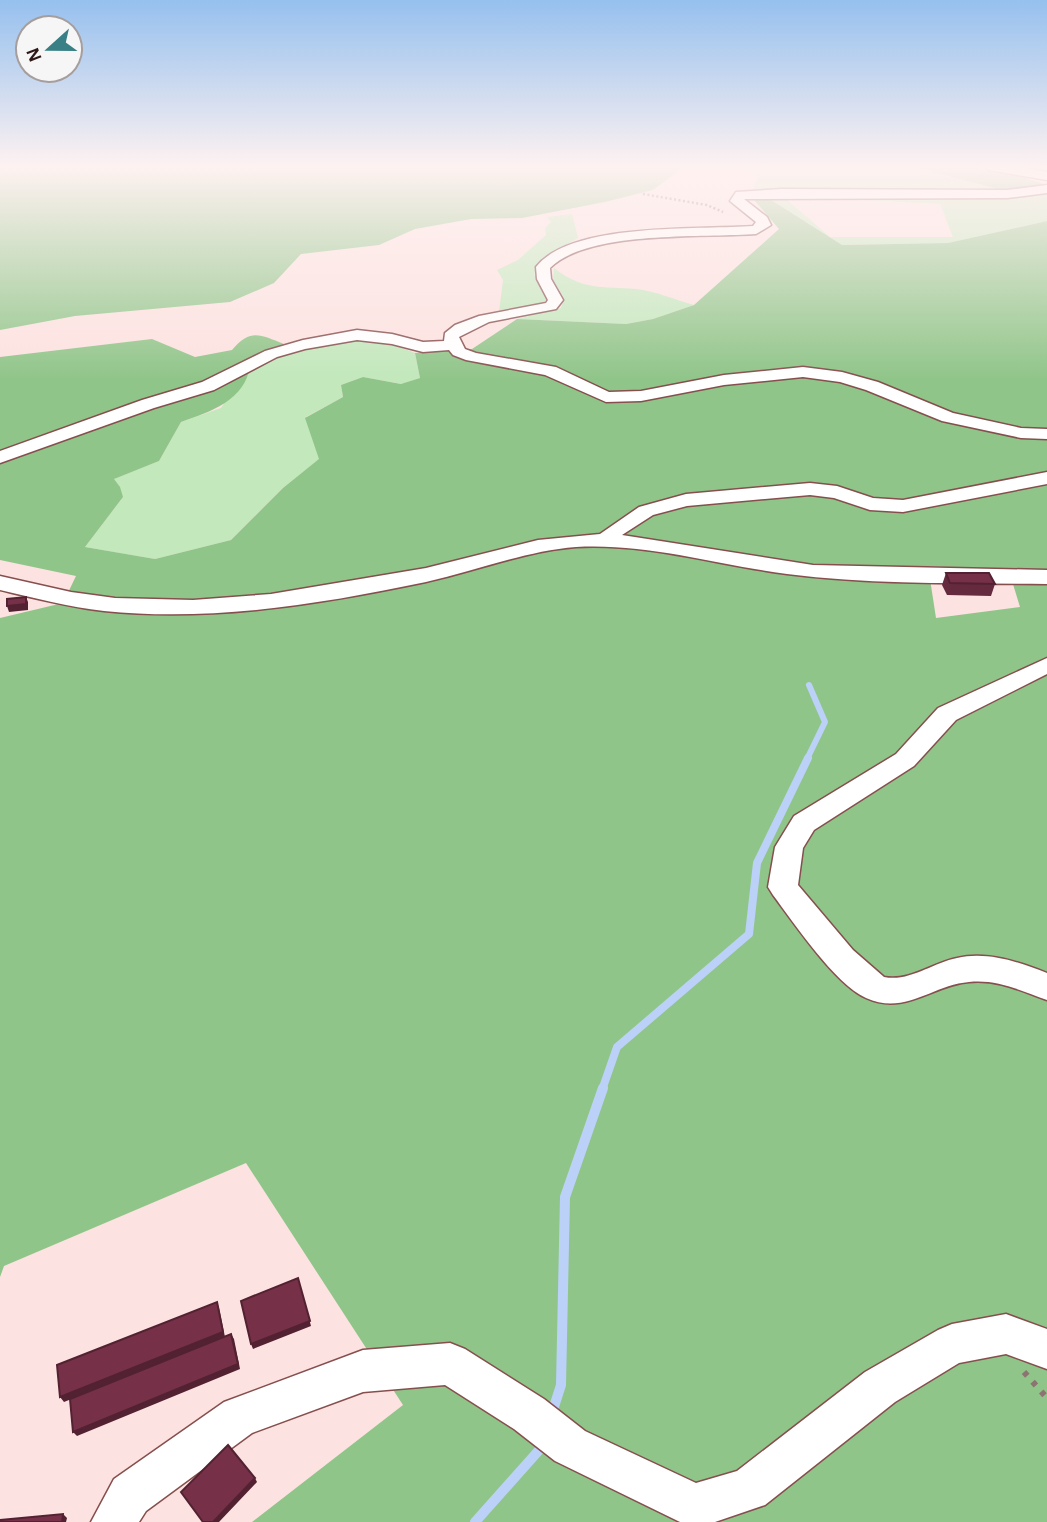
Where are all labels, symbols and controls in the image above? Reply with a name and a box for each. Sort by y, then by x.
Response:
north arrow [14,14,84,84]
text: N [23,45,46,64]

